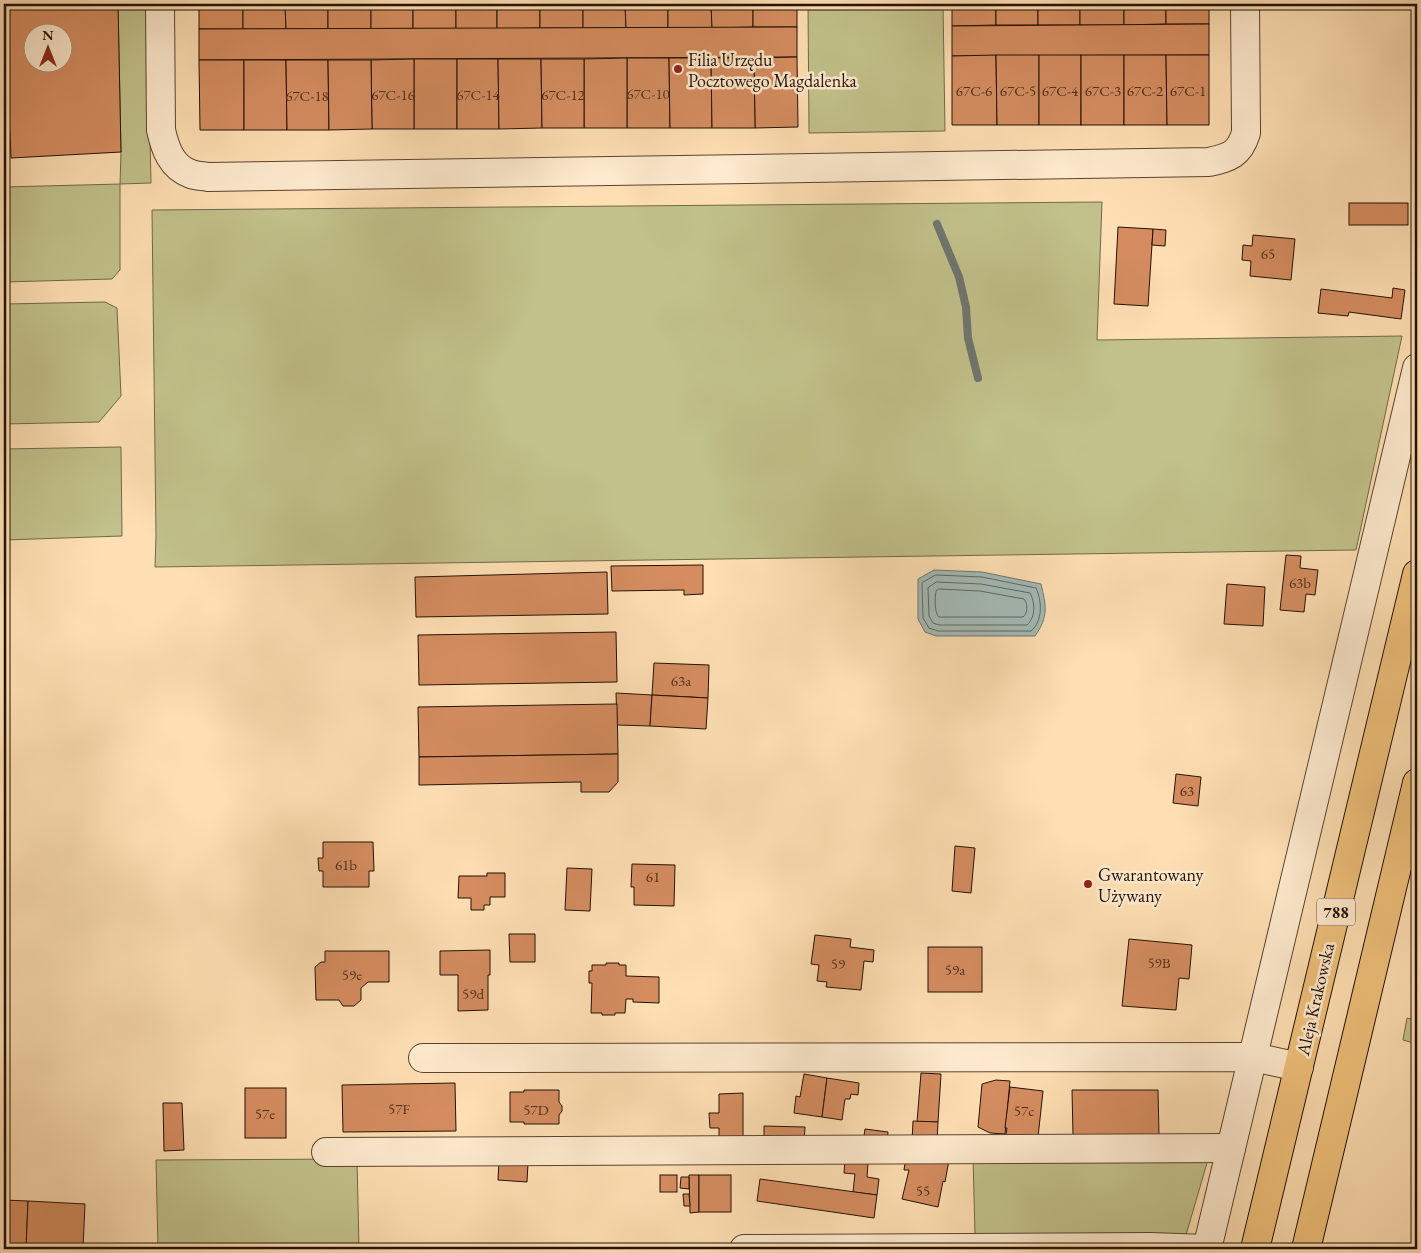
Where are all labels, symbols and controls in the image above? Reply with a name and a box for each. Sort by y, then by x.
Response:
north arrow [22,22,72,72]
text: N [42,26,54,44]
place label: Filia Urzędu Pocztowego Magdalenka [688,48,858,92]
marker: Filia Urzędu Pocztowego Magdalenka [672,63,684,75]
house number: 67C-6 [956,81,992,100]
house number: 67C-5 [1000,81,1036,100]
house number: 67C-4 [1042,81,1079,100]
house number: 67C-3 [1085,81,1121,100]
house number: 67C-2 [1127,81,1164,100]
house number: 67C-1 [1170,81,1206,100]
house number: 67C-10 [626,84,670,103]
house number: 67C-16 [371,85,415,104]
house number: 67C-14 [456,85,501,104]
house number: 67C-12 [541,85,586,104]
house number: 67C-18 [285,86,329,105]
house number: 65 [1261,244,1275,263]
house number: 63b [1289,573,1311,592]
house number: 63a [671,671,691,690]
house number: 63 [1180,781,1194,800]
house number: 61b [335,855,357,874]
place label: Gwarantowany Używany [1098,863,1203,907]
house number: 61 [646,867,660,886]
marker: Gwarantowany Używany [1082,878,1094,890]
road number: 788 [1317,899,1355,926]
street label: Aleja Krakowska [1291,940,1339,1059]
house number: 59B [1147,953,1171,972]
house number: 59 [831,954,845,973]
house number: 59a [945,960,965,979]
house number: 59e [342,965,362,984]
house number: 59d [462,984,484,1003]
house number: 57F [388,1099,410,1118]
house number: 57D [523,1100,549,1119]
house number: 57c [1014,1101,1034,1120]
house number: 57e [255,1104,275,1123]
house number: 55 [916,1181,930,1200]

